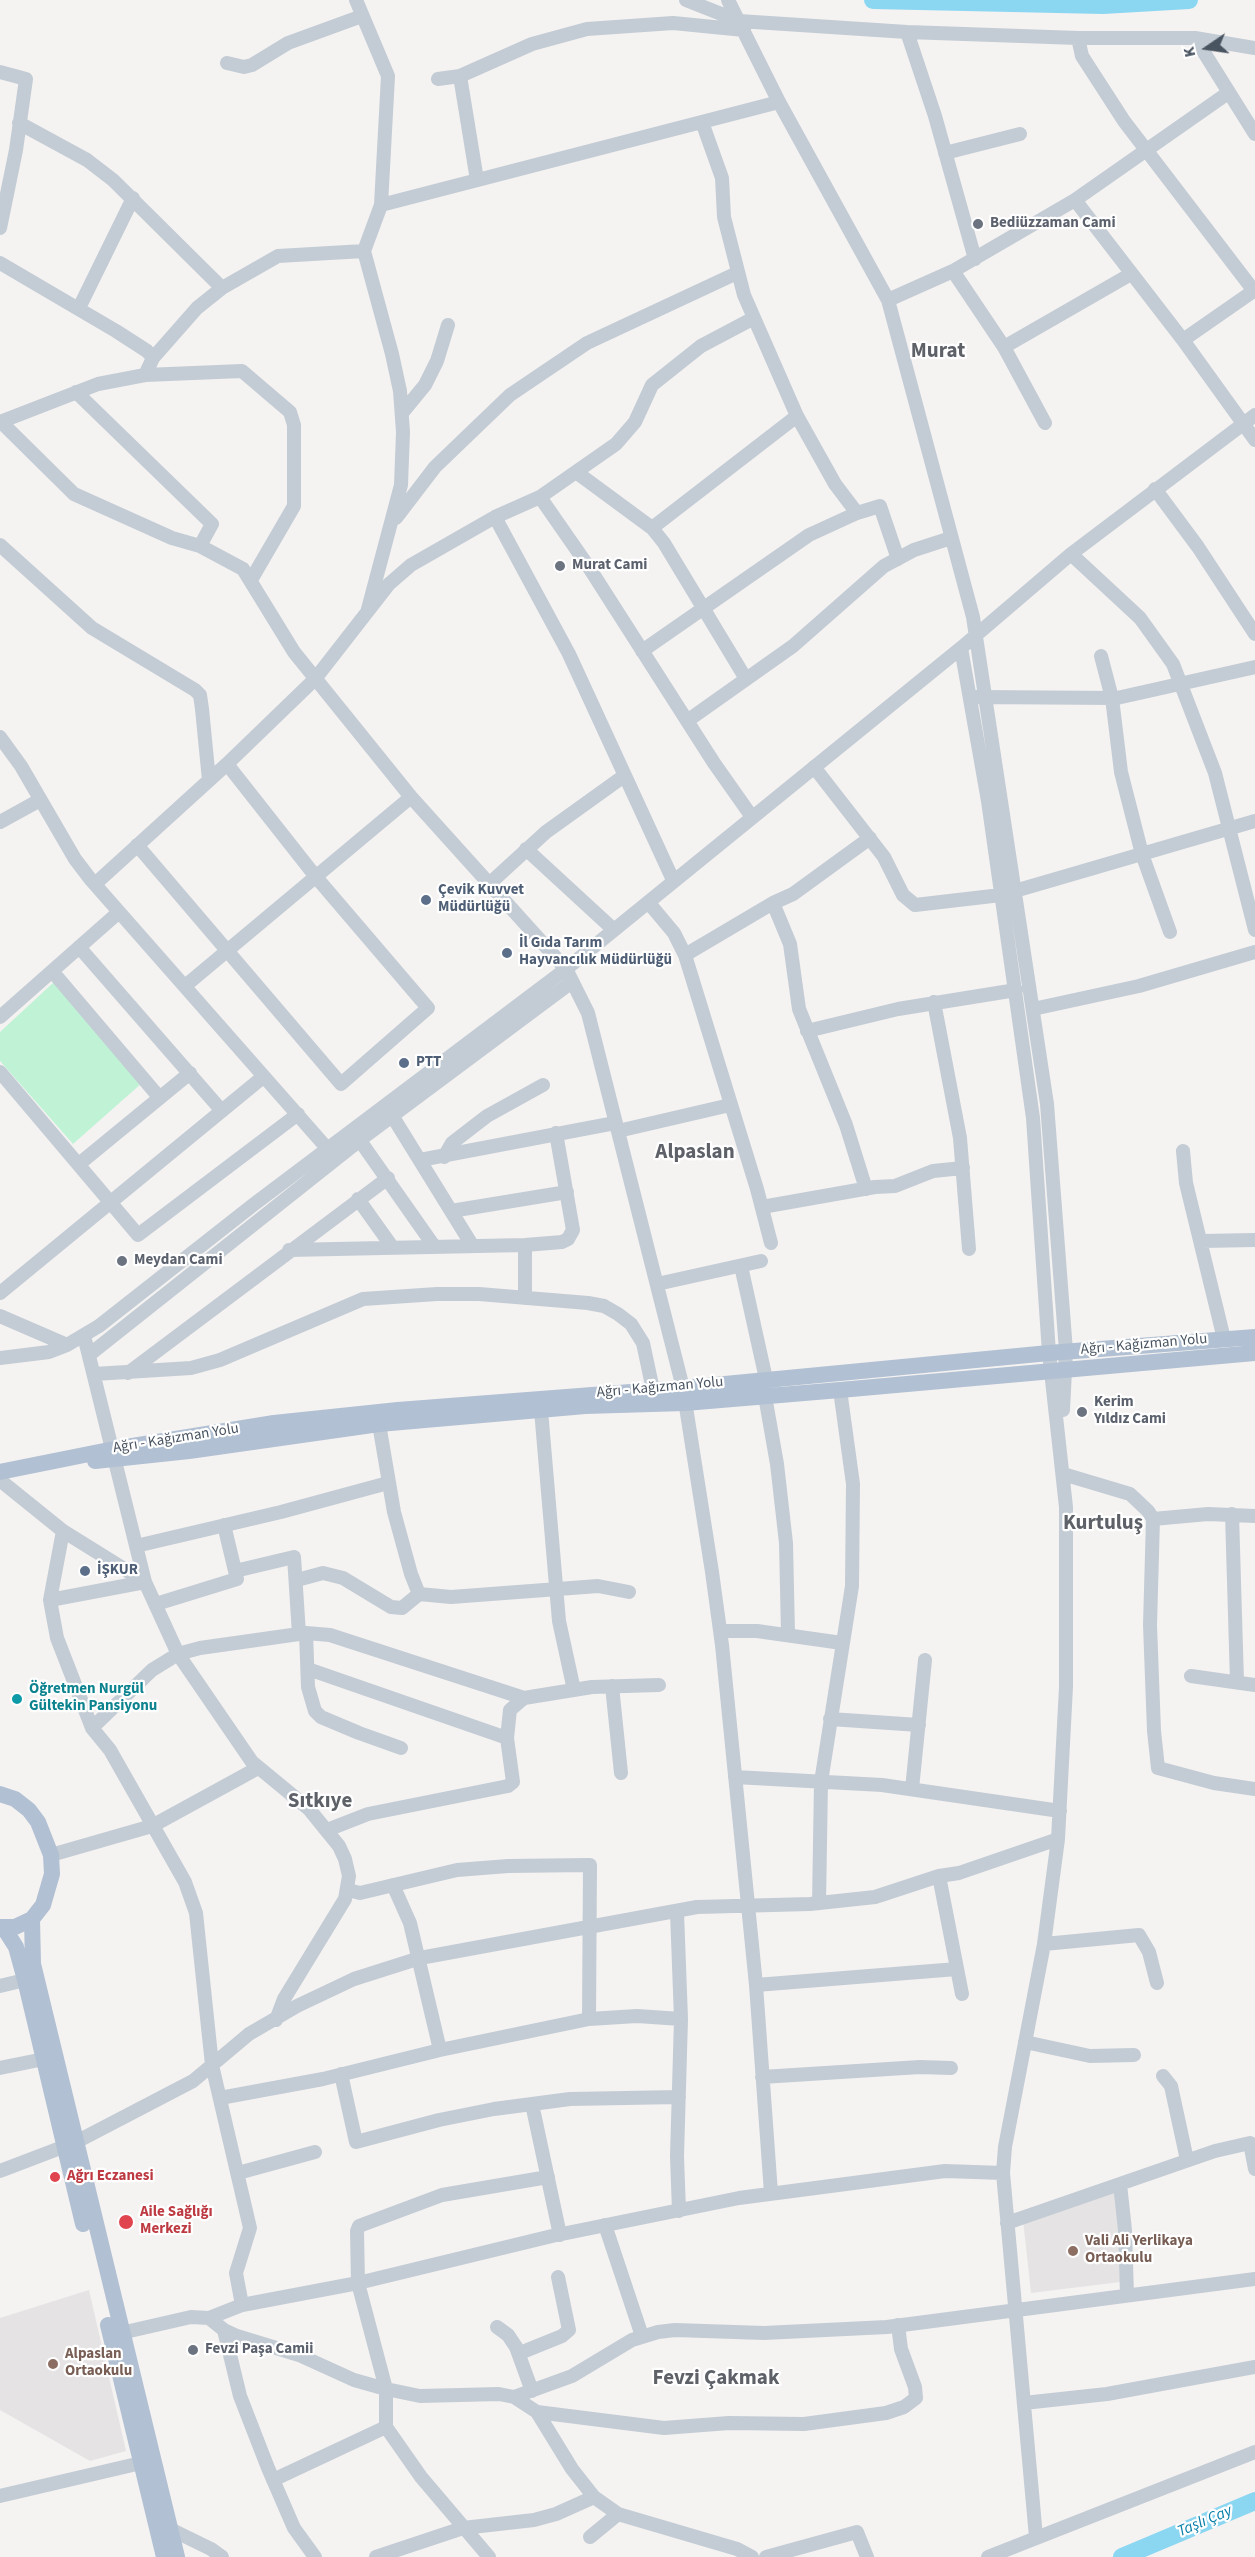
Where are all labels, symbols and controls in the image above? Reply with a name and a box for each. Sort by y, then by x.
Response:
north arrow [1177,18,1237,78]
text: K [1178,45,1201,59]
place label: Bediüzzaman Cami [990,215,1116,233]
marker: Bediüzzaman Cami [971,217,985,231]
district label: Murat [911,339,965,365]
place label: Murat Cami [572,557,648,575]
marker: Murat Cami [553,559,567,573]
place label: Çevik Kuvvet Müdürlüğü [438,882,524,917]
marker: Çevik Kuvvet Müdürlüğü [419,893,433,907]
place label: İl Gıda Tarım Hayvancılık Müdürlüğü [519,935,672,970]
marker: İl Gıda Tarım Hayvancılık Müdürlüğü [500,946,514,960]
place label: PTT [416,1054,441,1072]
marker: PTT [397,1056,411,1070]
district label: Alpaslan [655,1140,735,1166]
place label: Meydan Cami [134,1252,223,1270]
marker: Meydan Cami [115,1254,129,1268]
street label: Ağrı - Kağızman Yolu [1080,1330,1208,1360]
street label: Ağrı - Kağızman Yolu [596,1373,724,1403]
place label: Kerim Yıldız Cami [1094,1394,1166,1429]
marker: Kerim Yıldız Cami [1075,1405,1089,1419]
street label: Ağrı - Kağızman Yolu [112,1420,240,1458]
district label: Kurtuluş [1063,1511,1143,1537]
place label: İŞKUR [97,1562,138,1580]
marker: İŞKUR [78,1564,92,1578]
place label: Öğretmen Nurgül Gültekin Pansiyonu [29,1681,157,1716]
marker: Öğretmen Nurgül Gültekin Pansiyonu [10,1692,24,1706]
district label: Sıtkıye [288,1789,352,1815]
place label: Ağrı Eczanesi [67,2168,154,2186]
marker: Ağrı Eczanesi [48,2170,62,2184]
place label: Aile Sağlığı Merkezi [140,2204,213,2239]
marker: Aile Sağlığı Merkezi [117,2213,135,2231]
place label: Vali Ali Yerlikaya Ortaokulu [1085,2233,1193,2268]
marker: Vali Ali Yerlikaya Ortaokulu [1066,2244,1080,2258]
place label: Fevzi Paşa Camii [205,2341,313,2359]
marker: Fevzi Paşa Camii [186,2343,200,2357]
place label: Alpaslan Ortaokulu [65,2346,132,2381]
marker: Alpaslan Ortaokulu [46,2357,60,2371]
district label: Fevzi Çakmak [653,2366,779,2392]
water label: Taşlı Çay [1175,2502,1235,2542]

